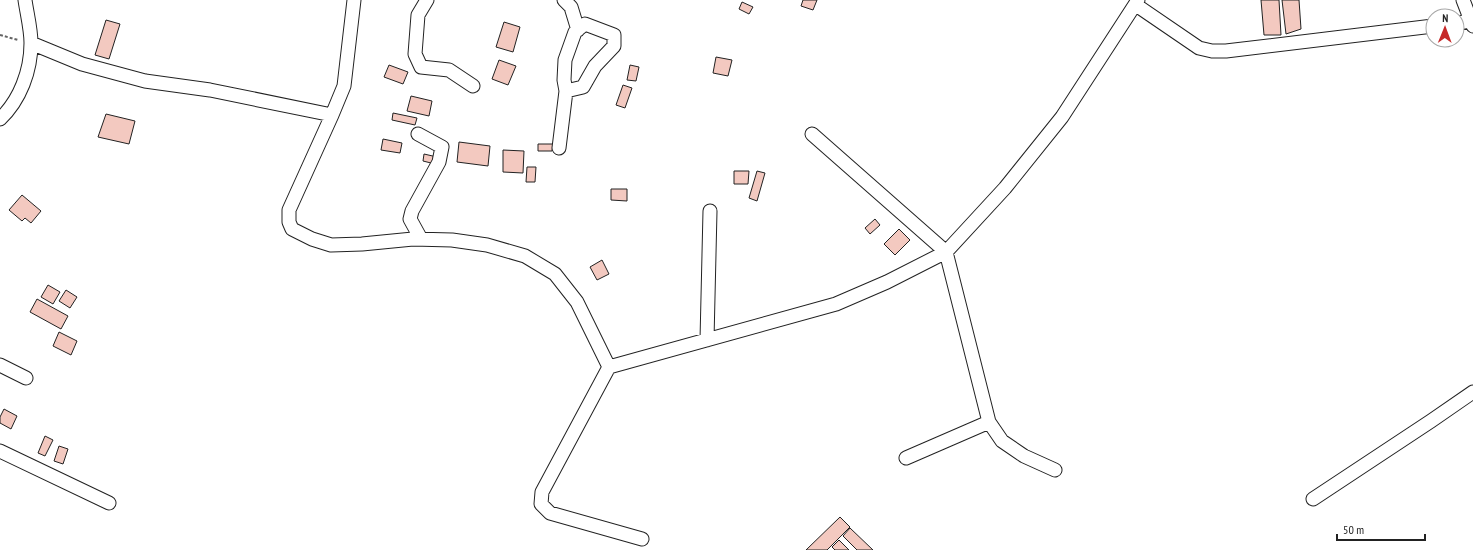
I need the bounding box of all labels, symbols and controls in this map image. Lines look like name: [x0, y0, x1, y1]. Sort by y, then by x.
north arrow: [1425, 8, 1465, 48]
text: N: [1442, 11, 1448, 25]
scale bar: [1337, 516, 1425, 542]
text: 50 m: [1343, 522, 1364, 537]

